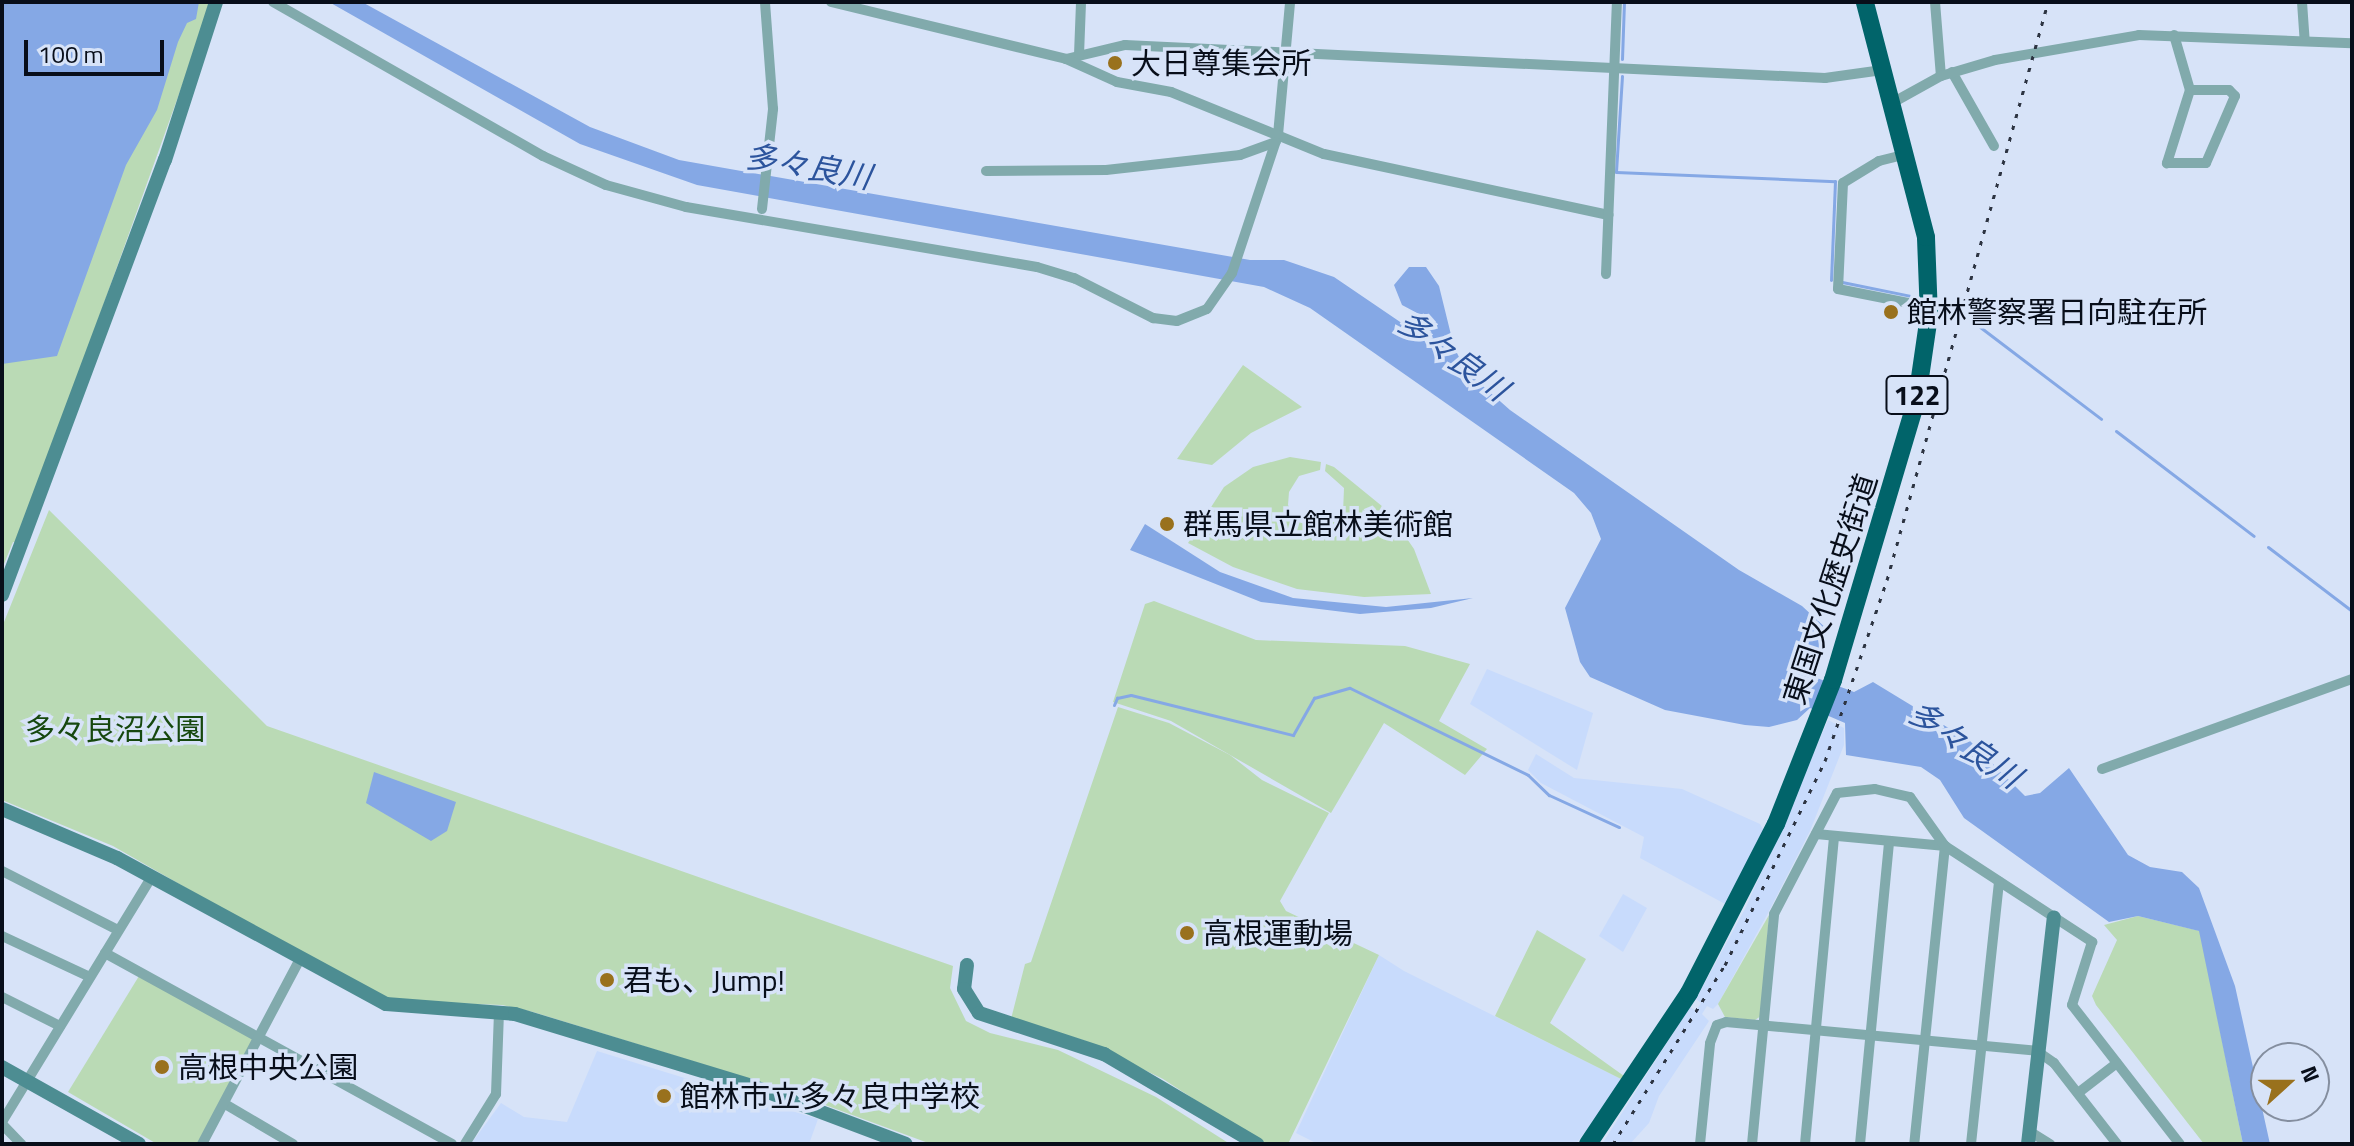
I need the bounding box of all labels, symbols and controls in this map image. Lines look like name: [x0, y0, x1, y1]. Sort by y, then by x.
scale bar: [28, 24, 168, 74]
text: 100 m: [38, 36, 104, 72]
place label: 大日尊集会所: [1131, 45, 1311, 81]
marker: 大日尊集会所: [1106, 54, 1124, 72]
water label: 多々良川: [742, 136, 874, 196]
place label: 館林警察署日向駐在所: [1907, 294, 2207, 330]
water label: 多々良川: [1390, 302, 1516, 408]
marker: 館林警察署日向駐在所: [1882, 303, 1900, 321]
road number: 122: [1885, 371, 1949, 419]
street label: 東国文化歴史街道: [1776, 469, 1884, 709]
place label: 群馬県立館林美術館: [1183, 506, 1453, 542]
marker: 群馬県立館林美術館: [1158, 515, 1176, 533]
water label: 多々良川: [1901, 692, 2029, 796]
park label: 多々良沼公園: [25, 711, 205, 747]
place label: 高根運動場: [1203, 915, 1353, 951]
marker: 高根運動場: [1178, 924, 1196, 942]
place label: 君も、Jump!: [623, 962, 785, 998]
marker: 君も、Jump!: [598, 971, 616, 989]
north arrow: [2250, 1042, 2330, 1122]
place label: 高根中央公園: [178, 1049, 358, 1085]
marker: 高根中央公園: [153, 1058, 171, 1076]
text: N: [2292, 1061, 2329, 1087]
place label: 館林市立多々良中学校: [680, 1078, 980, 1114]
marker: 館林市立多々良中学校: [655, 1087, 673, 1105]

